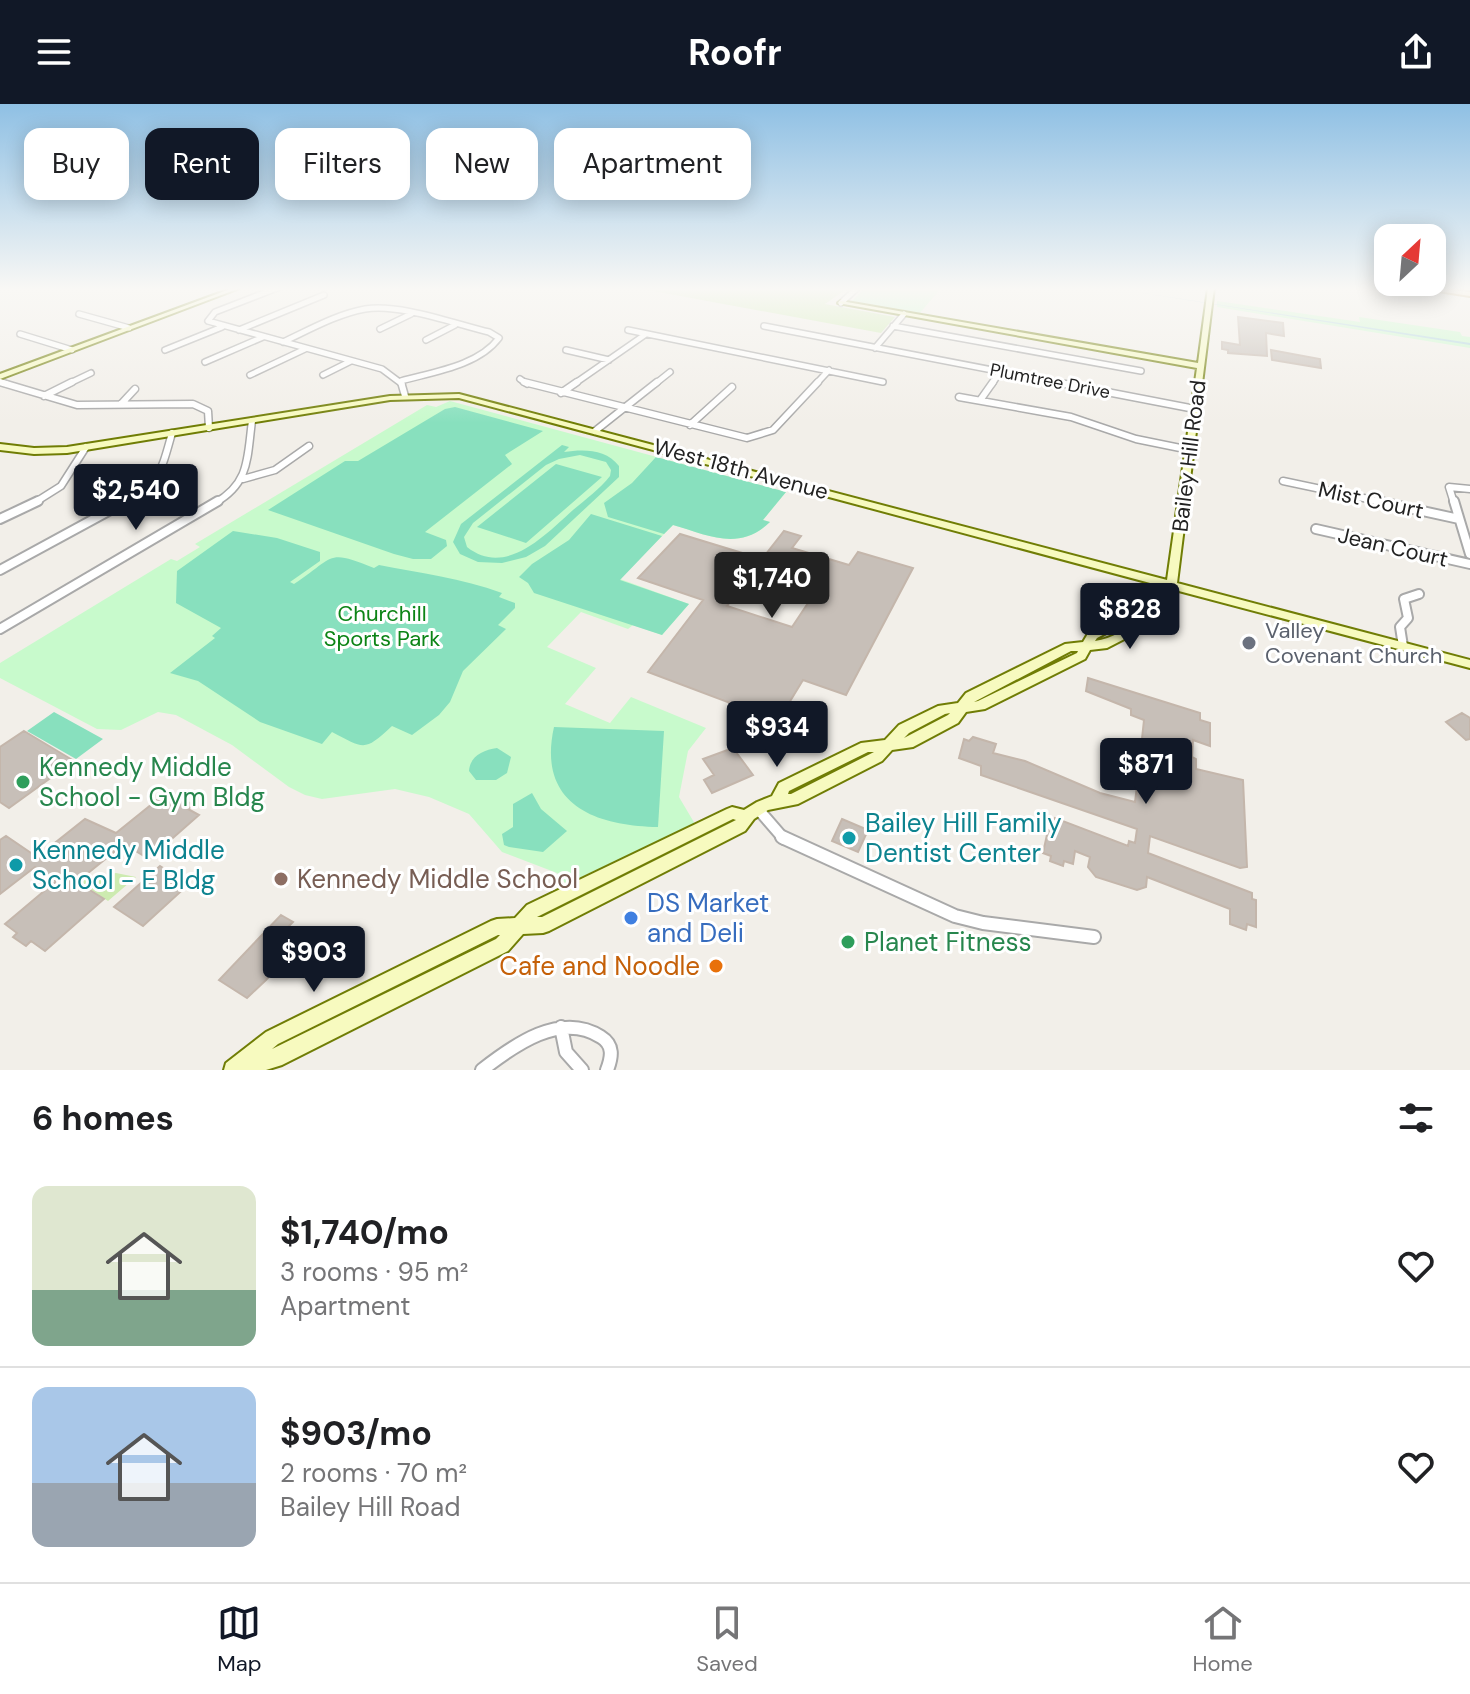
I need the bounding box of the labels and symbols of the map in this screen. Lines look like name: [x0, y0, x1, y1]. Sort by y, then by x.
north arrow: [1374, 224, 1446, 296]
street label: Plumtree Drive: [988, 358, 1112, 404]
street label: Bailey Hill Road: [1165, 378, 1213, 534]
street label: West 18th Avenue: [650, 432, 832, 506]
pin: $2,540: [71, 464, 201, 532]
street label: Mist Court: [1316, 475, 1426, 525]
street label: Jean Court: [1335, 520, 1451, 574]
pin: $1,740: [707, 552, 837, 620]
pin: $828: [1083, 583, 1177, 651]
park label: Churchill Sports Park: [324, 599, 440, 653]
place label: Valley Covenant Church: [1265, 616, 1443, 670]
marker: Valley Covenant Church: [1240, 634, 1258, 652]
pin: $934: [730, 701, 824, 769]
pin: $871: [1099, 738, 1193, 806]
place label: Kennedy Middle School - Gym Bldg: [39, 750, 265, 814]
marker: Kennedy Middle School - Gym Bldg: [14, 773, 32, 791]
place label: Bailey Hill Family Dentist Center: [865, 806, 1062, 870]
marker: Bailey Hill Family Dentist Center: [840, 829, 858, 847]
place label: Kennedy Middle School - E Bldg: [32, 833, 225, 897]
marker: Kennedy Middle School - E Bldg: [7, 856, 25, 874]
place label: Kennedy Middle School: [297, 862, 578, 896]
marker: Kennedy Middle School: [272, 870, 290, 888]
place label: DS Market and Deli: [647, 886, 769, 950]
marker: DS Market and Deli: [622, 909, 640, 927]
place label: Planet Fitness: [864, 925, 1032, 959]
pin: $903: [267, 926, 361, 994]
marker: Planet Fitness: [839, 933, 857, 951]
place label: Cafe and Noodle: [499, 949, 700, 983]
marker: Cafe and Noodle: [707, 957, 725, 975]

